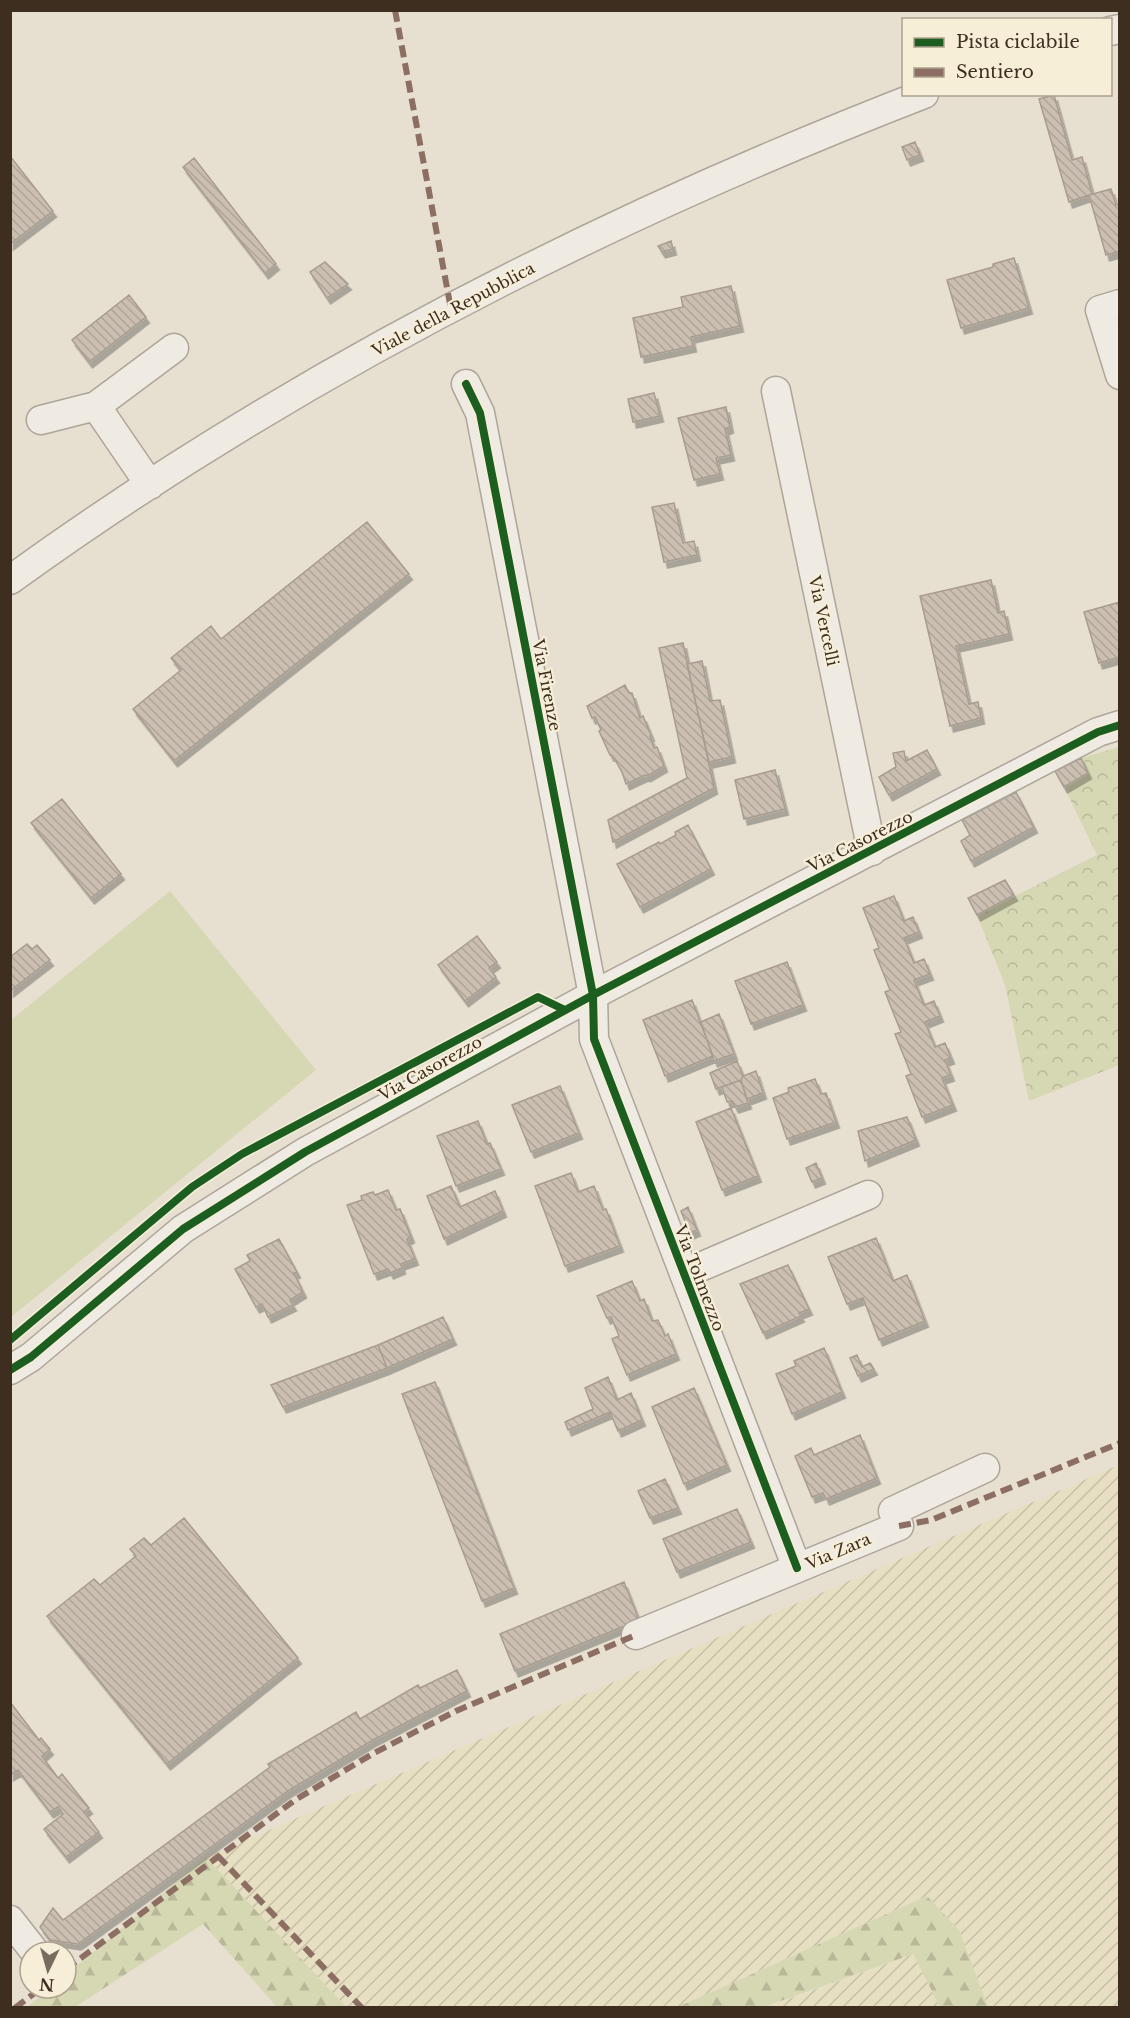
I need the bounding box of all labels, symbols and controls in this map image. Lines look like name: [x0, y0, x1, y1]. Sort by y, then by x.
legend: [902, 18, 1112, 96]
text: Pista ciclabile: [956, 31, 1080, 53]
text: Sentiero: [956, 61, 1034, 83]
street label: Viale della Repubblica: [367, 257, 538, 361]
street label: Via Vercelli: [804, 573, 843, 669]
street label: Via Firenze: [528, 636, 566, 733]
street label: Via Casorezzo: [803, 806, 916, 877]
street label: Via Casorezzo: [374, 1031, 485, 1105]
street label: Via Tolmezzo: [670, 1221, 729, 1334]
street label: Via Zara: [801, 1528, 874, 1574]
north arrow: [18, 1940, 78, 2000]
text: N: [38, 1974, 55, 1996]

